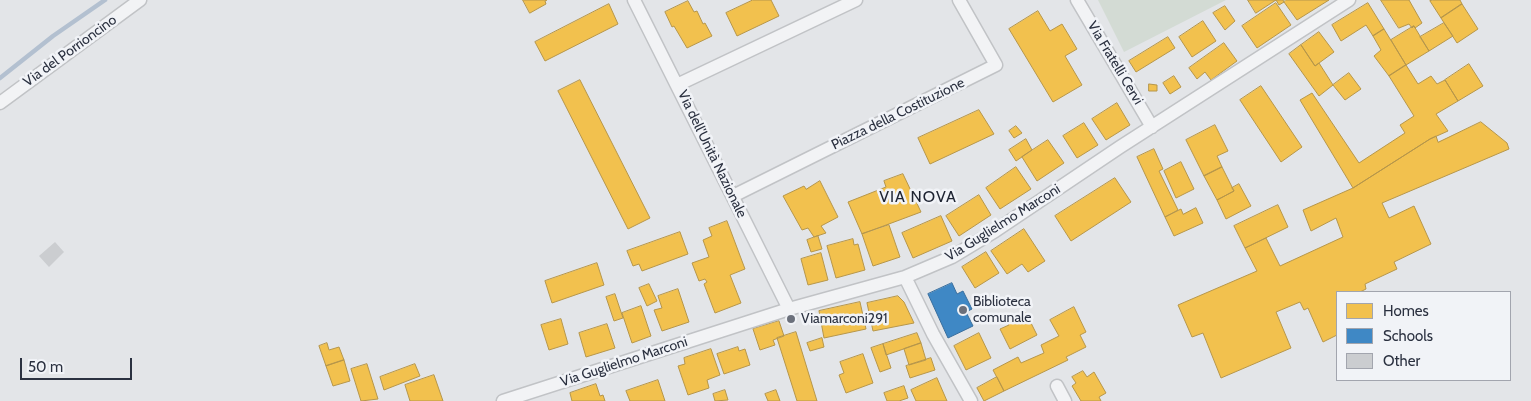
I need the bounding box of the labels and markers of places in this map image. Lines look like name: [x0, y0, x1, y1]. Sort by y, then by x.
place label: Biblioteca comunale: [973, 294, 1032, 326]
marker: Biblioteca comunale: [957, 304, 969, 316]
place label: Viamarconi291: [801, 311, 888, 327]
marker: Viamarconi291: [785, 313, 797, 325]

